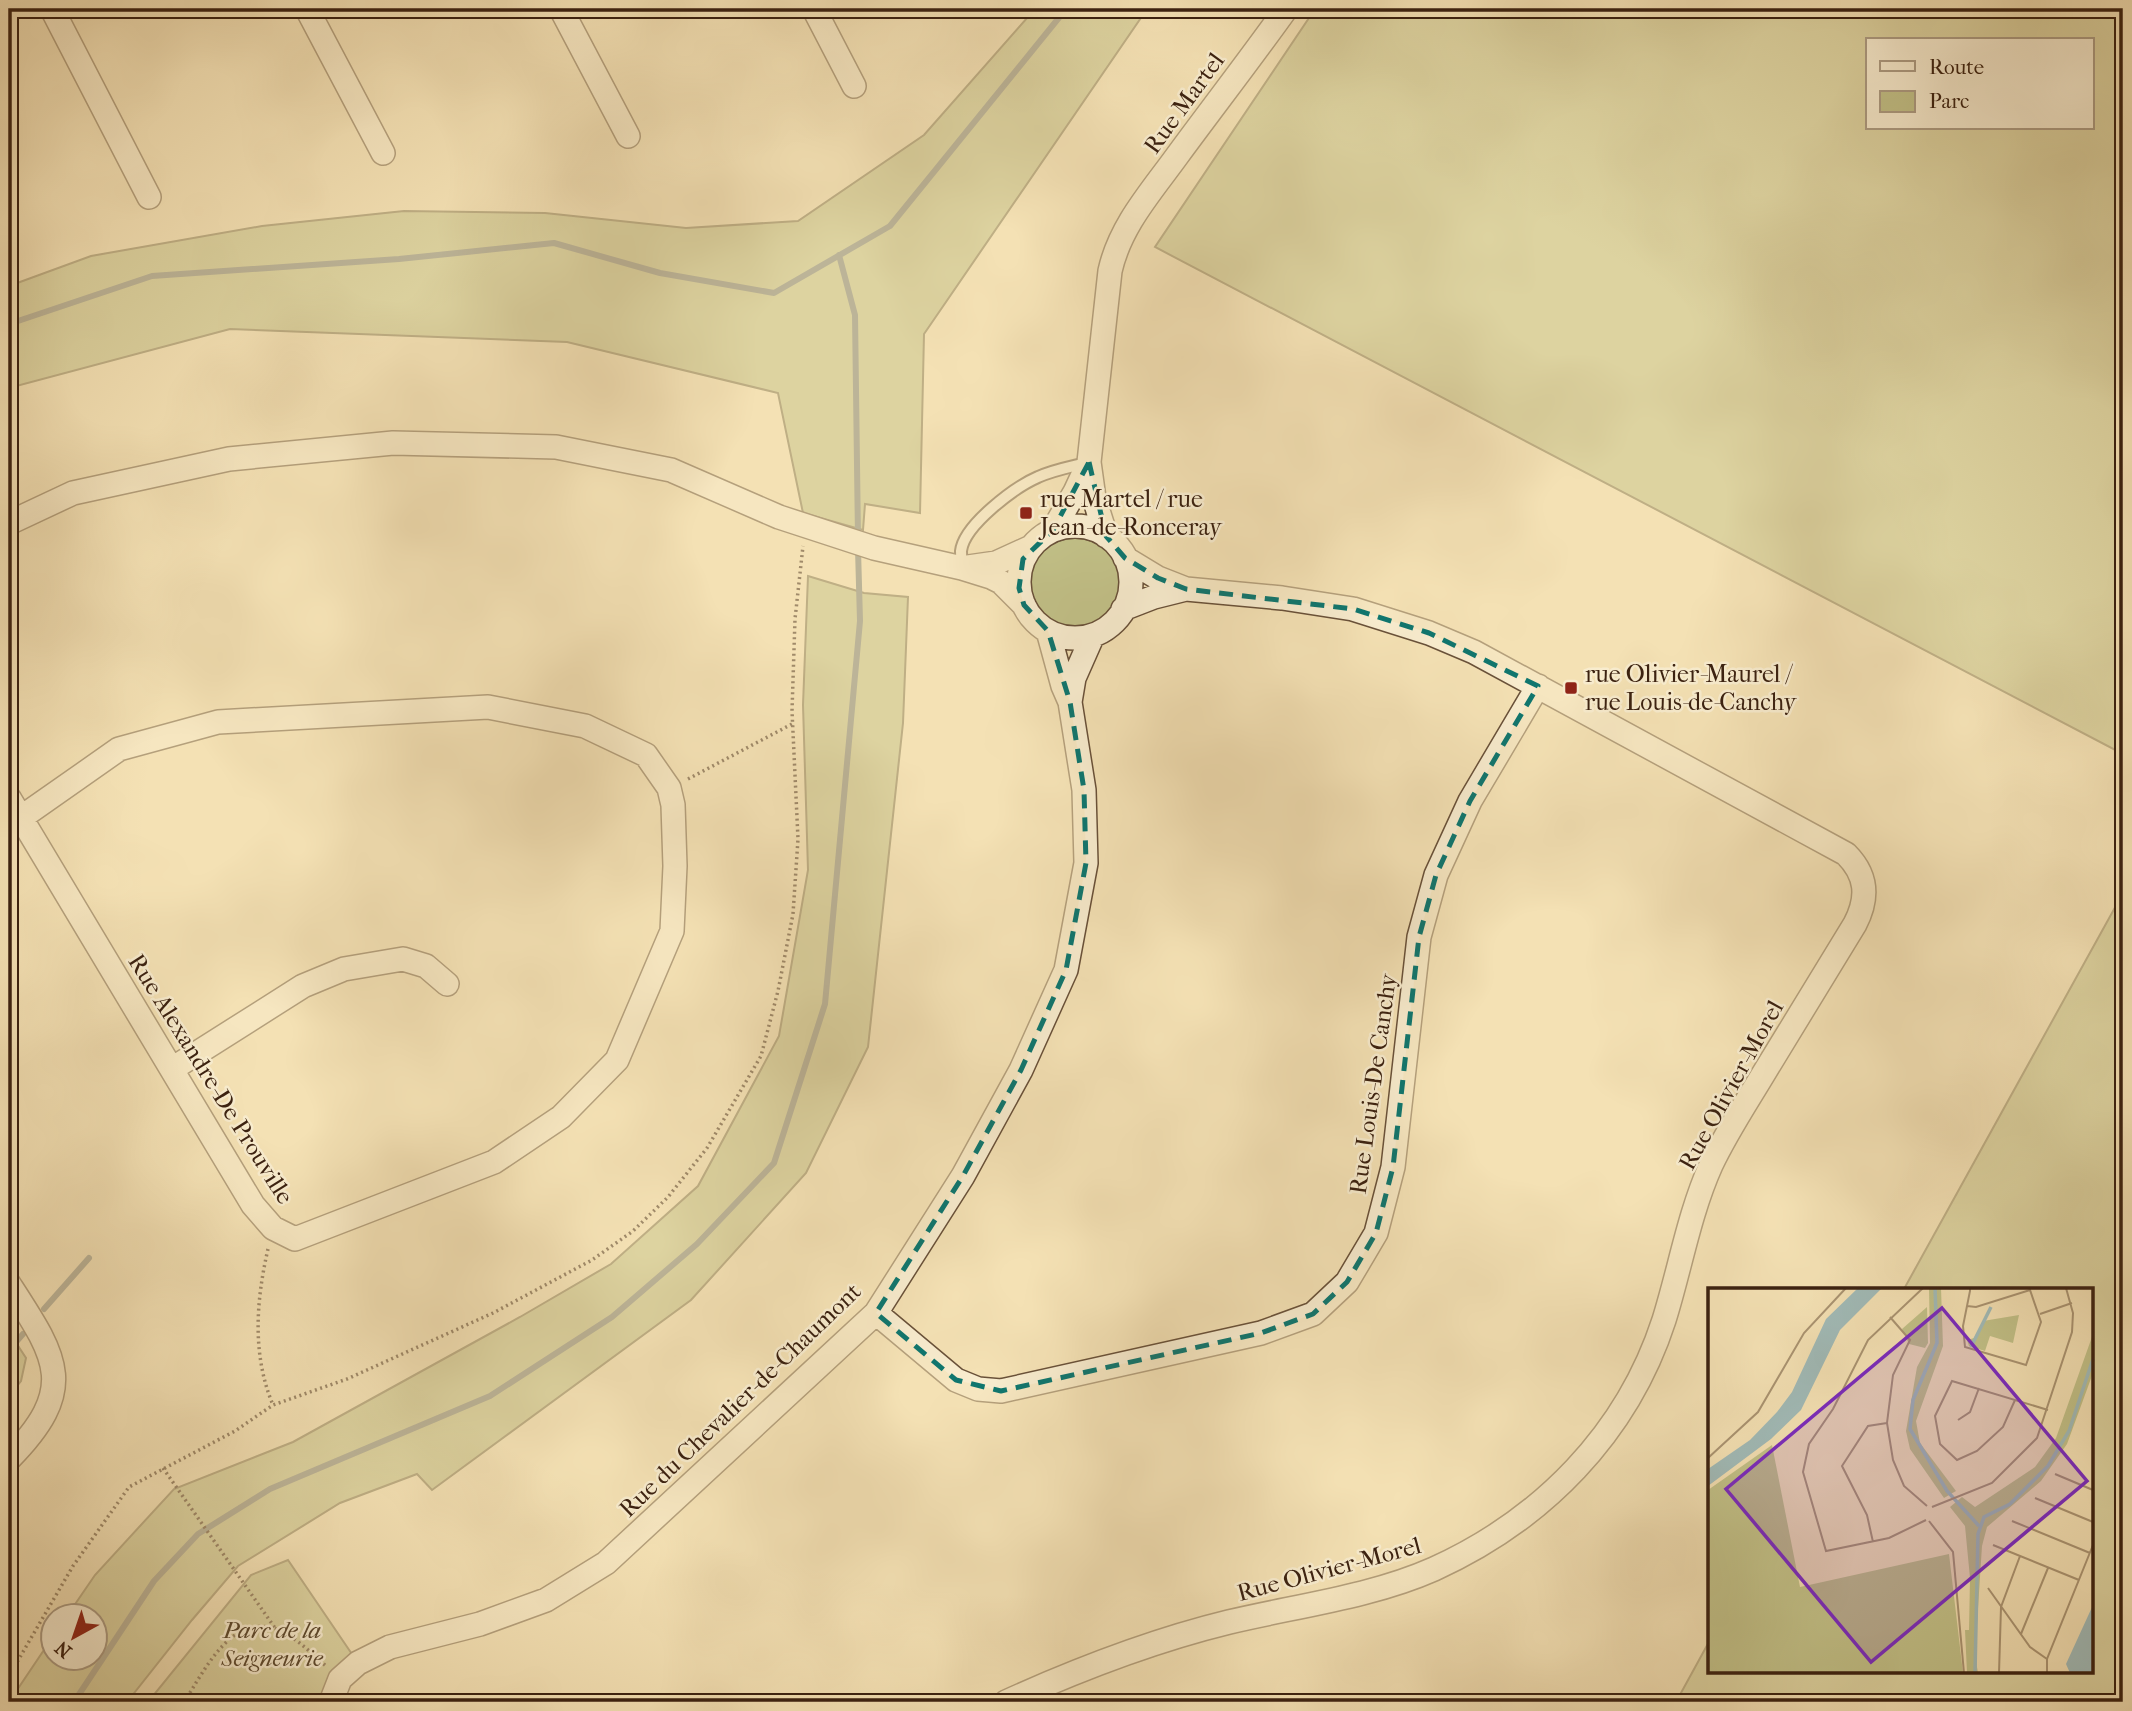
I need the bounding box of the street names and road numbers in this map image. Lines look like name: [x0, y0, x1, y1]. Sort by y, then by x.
street label: Rue Martel: [1138, 47, 1230, 159]
street label: Rue Alexandre-De Prouville: [122, 949, 300, 1209]
street label: Rue Louis-De Canchy: [1344, 971, 1402, 1196]
street label: Rue Olivier-Morel: [1673, 995, 1789, 1175]
street label: Rue du Chevalier-de-Chaumont: [613, 1277, 867, 1523]
street label: Rue Olivier-Morel: [1234, 1531, 1424, 1607]

